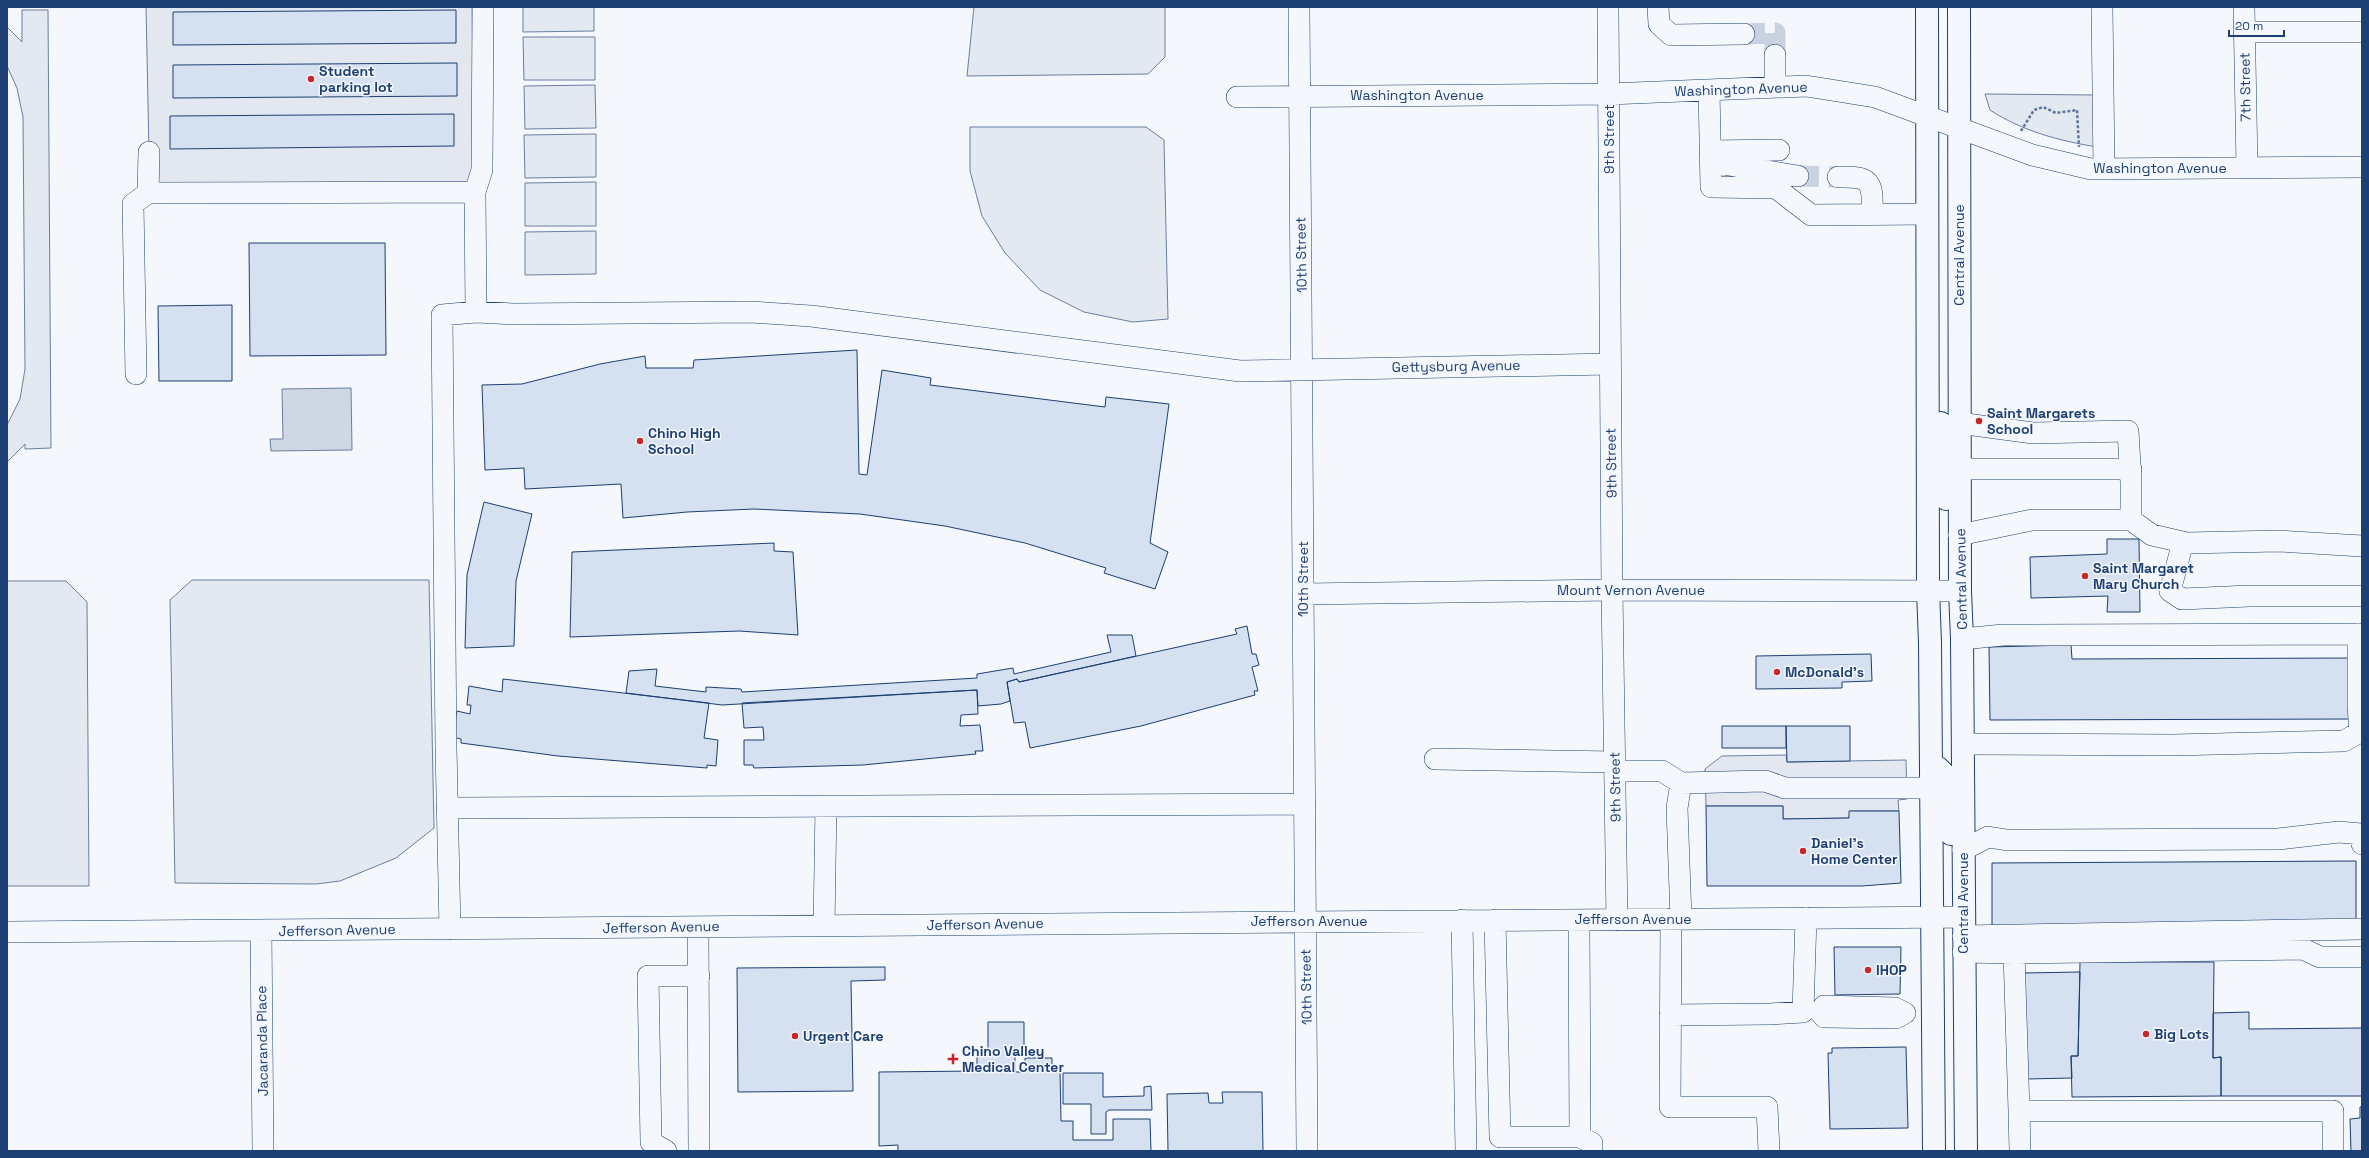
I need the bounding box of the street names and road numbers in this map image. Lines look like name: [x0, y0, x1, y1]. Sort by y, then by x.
street label: 7th Street: [2235, 52, 2255, 122]
street label: Washington Avenue: [1674, 78, 1808, 100]
street label: Washington Avenue: [1350, 86, 1484, 104]
street label: 9th Street: [1600, 104, 1618, 174]
street label: Washington Avenue: [2093, 159, 2227, 177]
street label: Central Avenue: [1950, 204, 1968, 306]
street label: 10th Street: [1291, 217, 1311, 293]
street label: Gettysburg Avenue: [1391, 356, 1521, 376]
street label: 9th Street: [1601, 428, 1621, 498]
street label: Central Avenue: [1951, 528, 1971, 630]
street label: 10th Street: [1294, 541, 1312, 617]
street label: Mount Vernon Avenue: [1557, 581, 1705, 599]
street label: 9th Street: [1605, 752, 1625, 822]
street label: Central Avenue: [1954, 852, 1972, 954]
street label: Jefferson Avenue: [1574, 910, 1692, 928]
street label: Jefferson Avenue: [1250, 912, 1368, 930]
street label: Jefferson Avenue: [926, 914, 1044, 934]
street label: Jefferson Avenue: [602, 917, 720, 937]
street label: Jefferson Avenue: [278, 920, 396, 940]
street label: 10th Street: [1296, 949, 1316, 1025]
street label: Jacaranda Place: [252, 985, 272, 1097]

